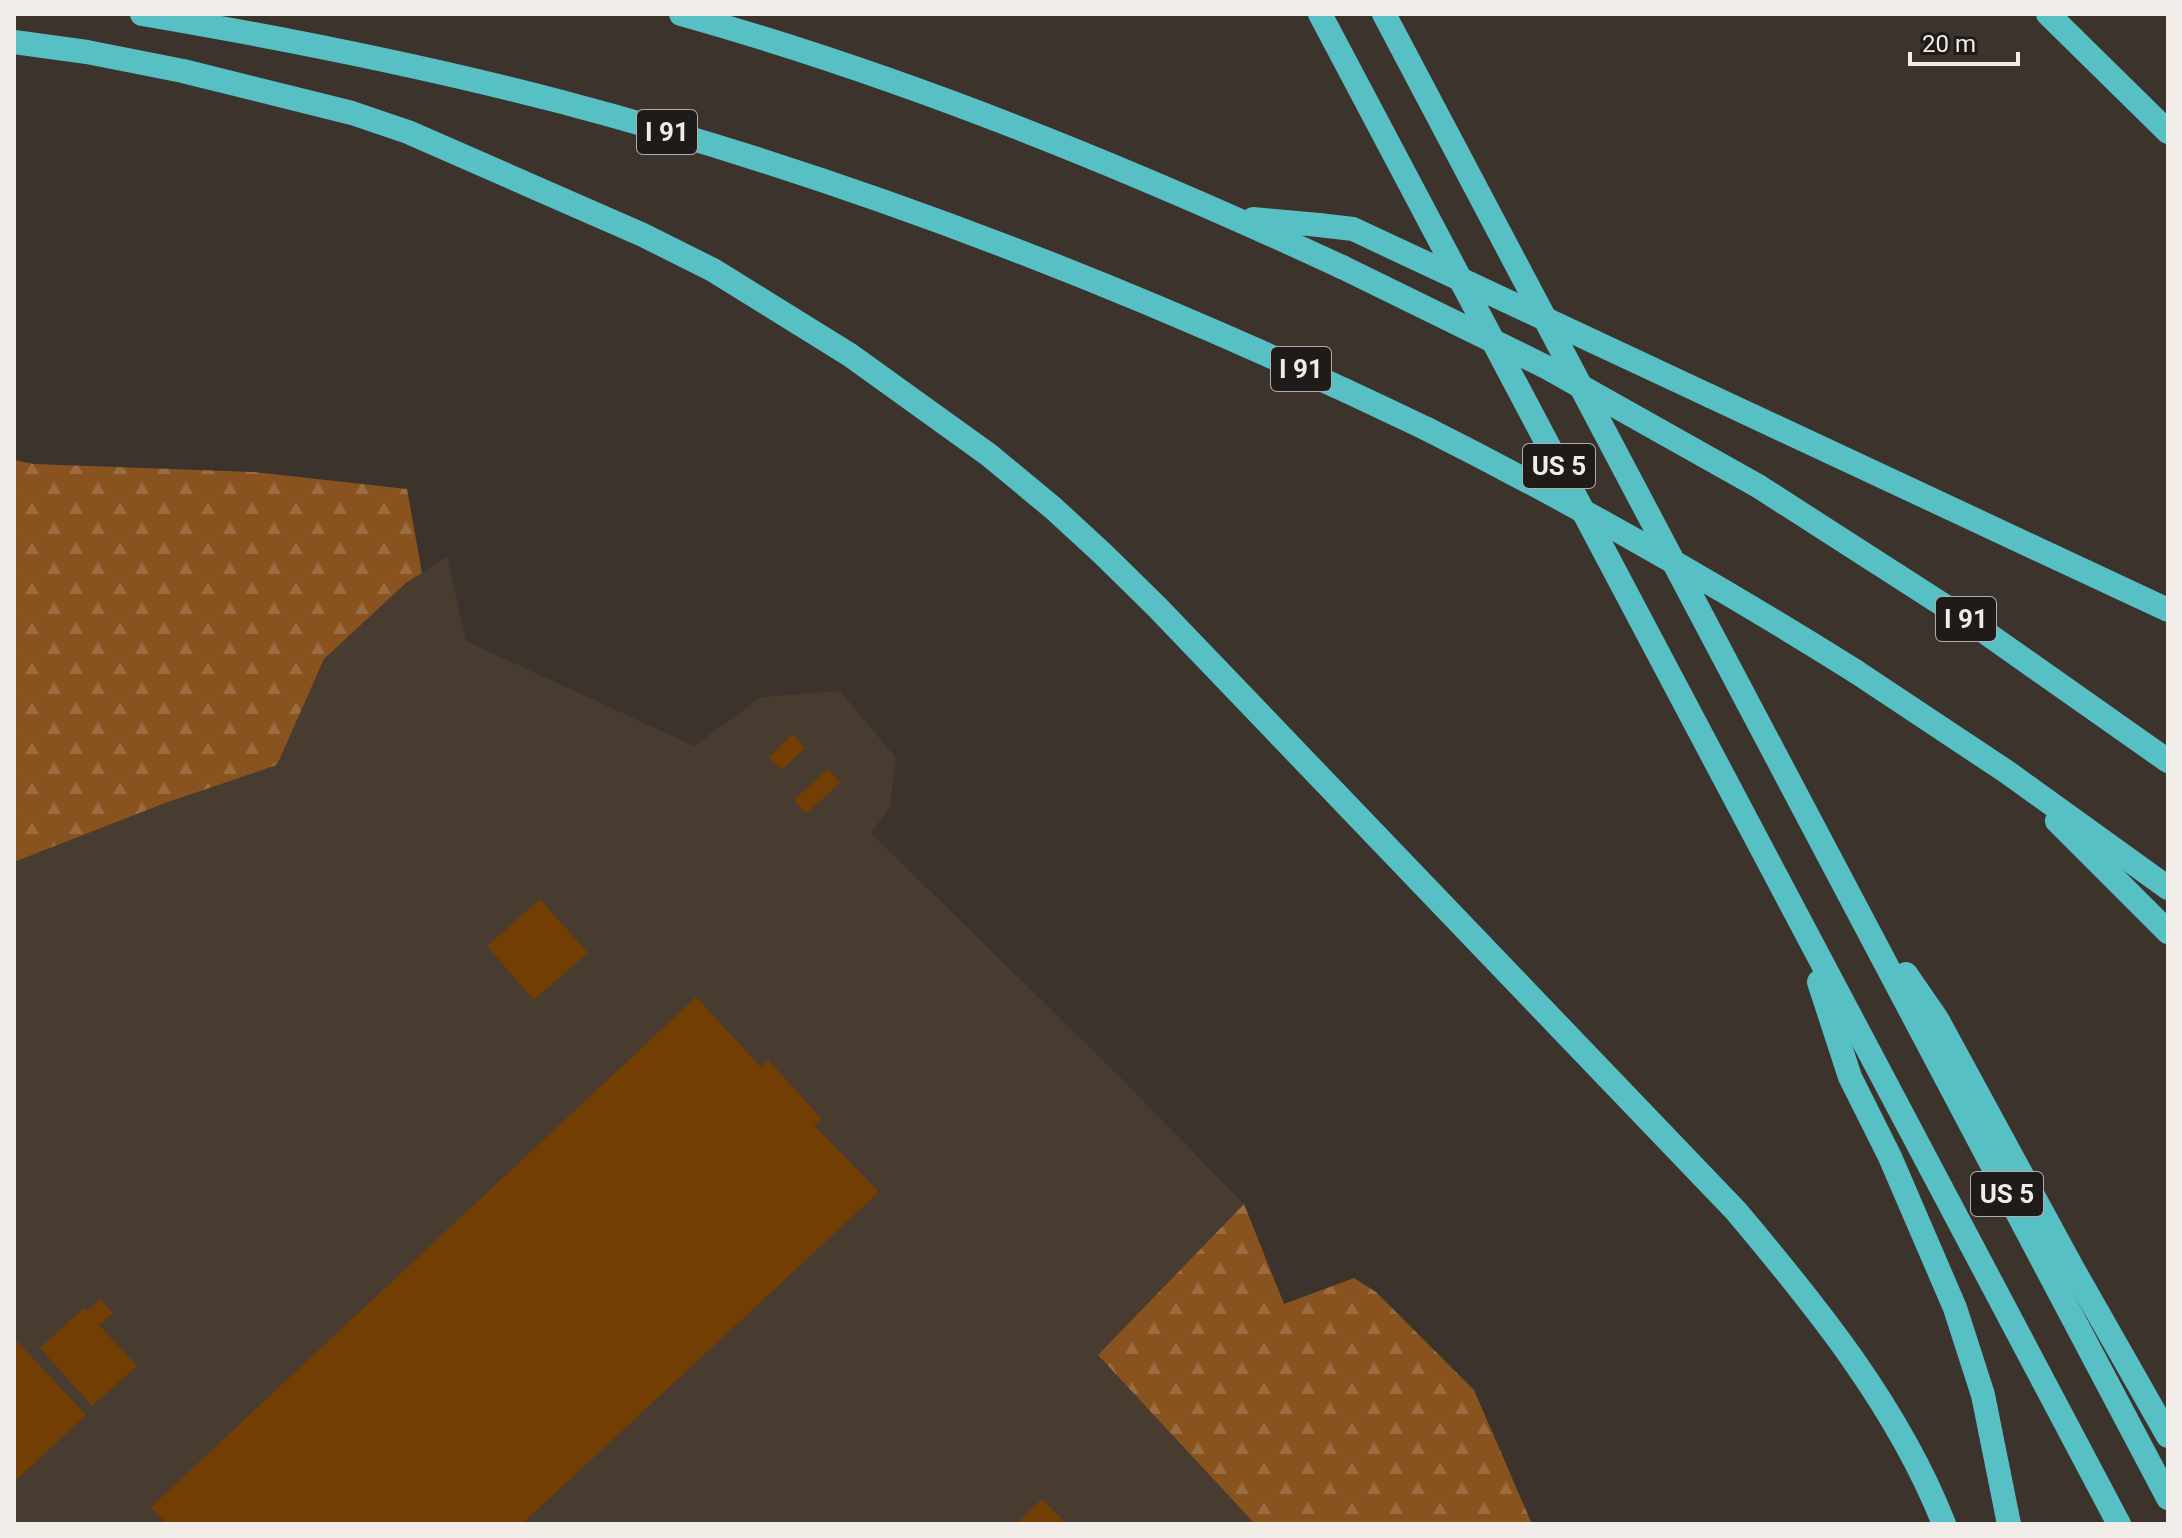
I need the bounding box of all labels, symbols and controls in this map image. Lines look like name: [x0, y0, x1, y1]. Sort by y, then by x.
scale bar: [1910, 16, 2018, 66]
text: 20 m: [1922, 30, 1976, 58]
road number: I 91: [637, 110, 697, 154]
road number: I 91: [1271, 347, 1331, 391]
road number: US 5: [1523, 444, 1595, 488]
road number: I 91: [1936, 597, 1996, 641]
road number: US 5: [1971, 1172, 2043, 1216]

